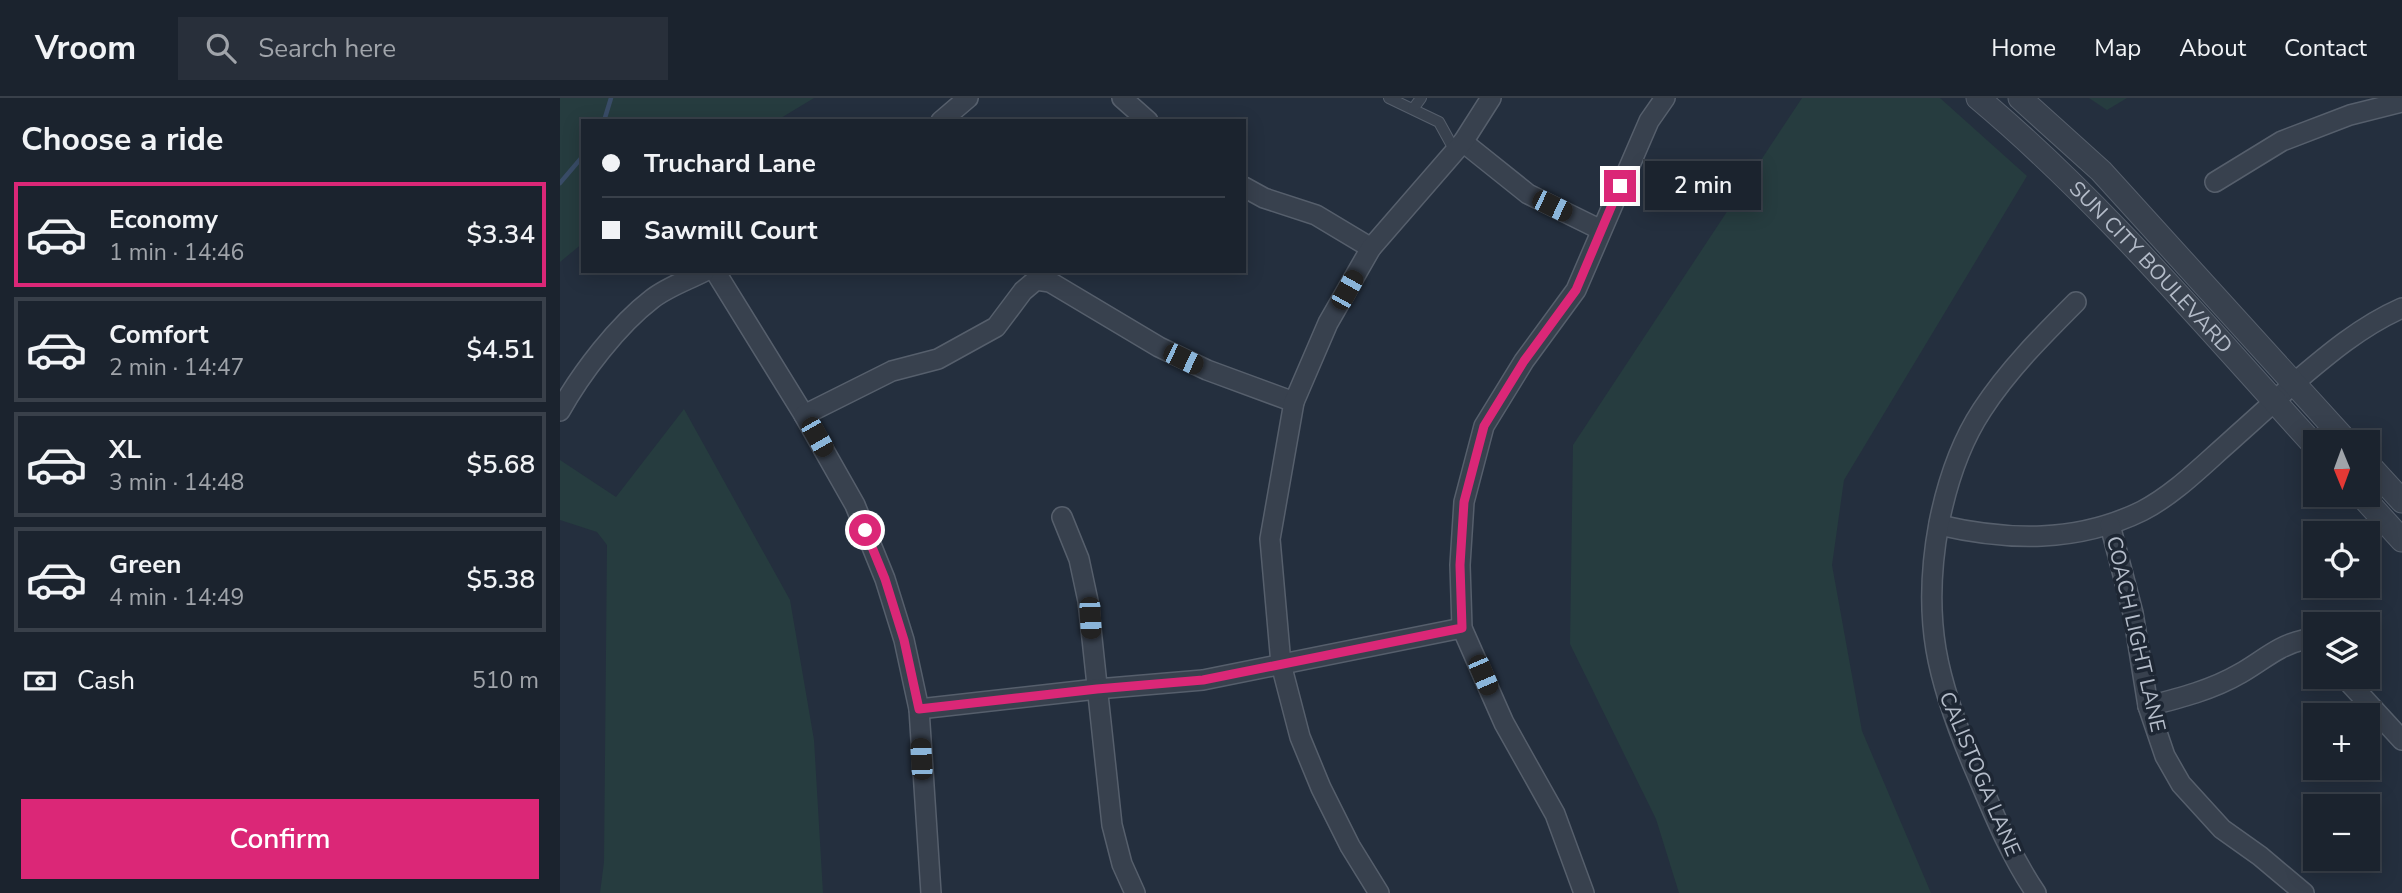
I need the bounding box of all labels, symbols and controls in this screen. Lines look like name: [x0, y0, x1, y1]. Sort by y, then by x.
search box: [178, 17, 668, 80]
text: Vroom: [35, 26, 136, 71]
icon: search: [202, 29, 240, 67]
text: Search here: [258, 31, 396, 66]
text: Home: [1991, 32, 2056, 64]
text: Map: [2094, 32, 2141, 64]
text: About: [2179, 32, 2246, 64]
text: Contact: [2284, 32, 2367, 64]
text: Choose a ride: [21, 118, 223, 161]
text: Truchard Lane: [644, 146, 816, 181]
callout: 2 min: [1644, 162, 1760, 210]
route end: [1604, 170, 1636, 202]
text: 2 min: [1674, 170, 1732, 201]
street label: SUN CITY BOULEVARD: [2063, 175, 2239, 359]
car: [1529, 187, 1576, 225]
text: Economy: [109, 202, 218, 237]
icon: car: [25, 203, 88, 266]
text: Sawmill Court: [644, 213, 817, 248]
text: $3.34: [466, 217, 535, 252]
text: 1 min · 14:46: [109, 237, 244, 268]
car: [1328, 267, 1367, 313]
text: Comfort: [109, 317, 209, 352]
icon: car: [25, 318, 88, 381]
text: $4.51: [466, 332, 535, 367]
car: [1160, 340, 1207, 378]
text: 2 min · 14:47: [109, 352, 244, 383]
car: [798, 414, 837, 460]
north arrow: [2303, 430, 2380, 508]
map controls: [2303, 430, 2380, 871]
text: XL: [109, 432, 141, 467]
icon: car: [25, 433, 88, 496]
text: $5.68: [466, 447, 535, 482]
text: 3 min · 14:48: [109, 467, 244, 498]
route start: [849, 514, 881, 546]
button: locate: [2303, 521, 2380, 598]
street label: COACH LIGHT LANE: [2100, 533, 2172, 735]
text: Green: [109, 547, 182, 582]
icon: car: [25, 548, 88, 611]
text: $5.38: [466, 562, 535, 597]
text: 4 min · 14:49: [109, 582, 244, 613]
car: [1079, 596, 1102, 640]
button: layers: [2303, 612, 2380, 689]
car: [1466, 652, 1501, 698]
icon: cash: [21, 662, 59, 700]
text: Cash: [77, 663, 135, 698]
text: 510 m: [472, 665, 539, 696]
street label: CALISTOGA LANE: [1933, 687, 2027, 861]
button: +: [2303, 703, 2380, 780]
car: [910, 737, 933, 781]
button: −: [2303, 794, 2380, 871]
button: Confirm: [21, 799, 539, 879]

